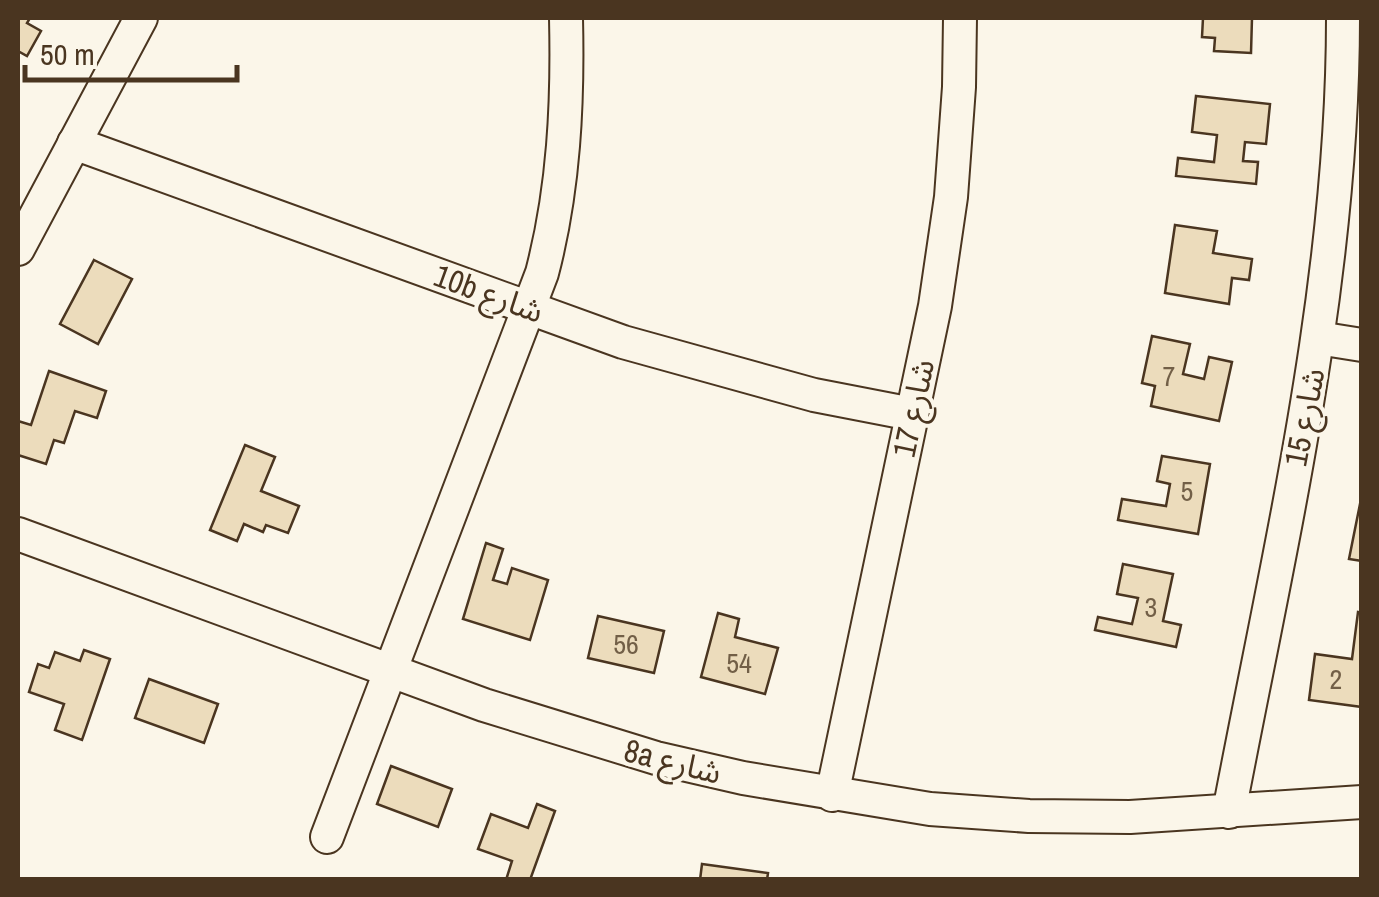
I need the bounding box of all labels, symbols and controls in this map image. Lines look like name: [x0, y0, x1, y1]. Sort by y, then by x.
scale bar: [25, 20, 238, 82]
text: 50 m: [40, 34, 95, 74]
street label: 10b شارع: [427, 253, 550, 335]
street label: شارع 17: [882, 355, 947, 461]
house number: 7: [1163, 357, 1175, 395]
street label: شارع 15: [1273, 364, 1337, 470]
house number: 5: [1181, 472, 1193, 510]
house number: 3: [1145, 588, 1157, 626]
house number: 56: [613, 625, 639, 663]
house number: 54: [726, 644, 752, 682]
house number: 2: [1330, 660, 1342, 698]
street label: 8a شارع: [619, 728, 726, 797]

